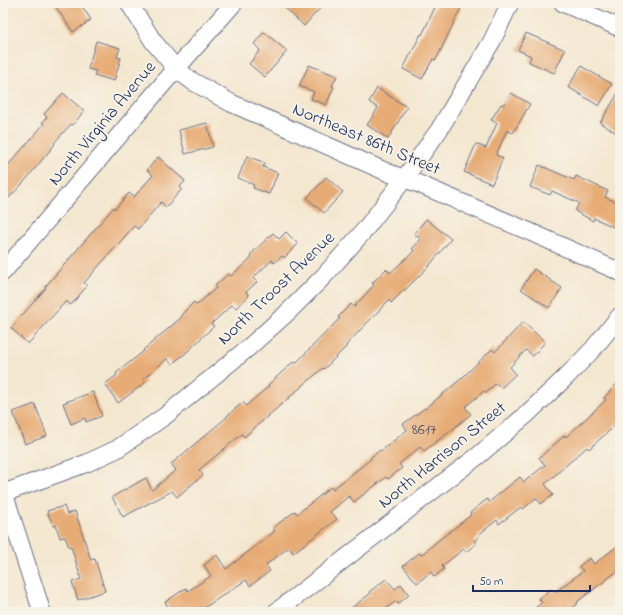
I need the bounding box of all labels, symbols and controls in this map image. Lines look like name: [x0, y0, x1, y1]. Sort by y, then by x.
street label: North Virginia Avenue: [43, 55, 164, 193]
street label: Northeast 86th Street: [288, 97, 444, 183]
street label: North Troost Avenue: [212, 225, 342, 352]
street label: North Harrison Street: [373, 396, 513, 516]
house number: 8617: [412, 418, 437, 442]
scale bar: [473, 567, 590, 593]
text: 50 m: [479, 573, 503, 591]

